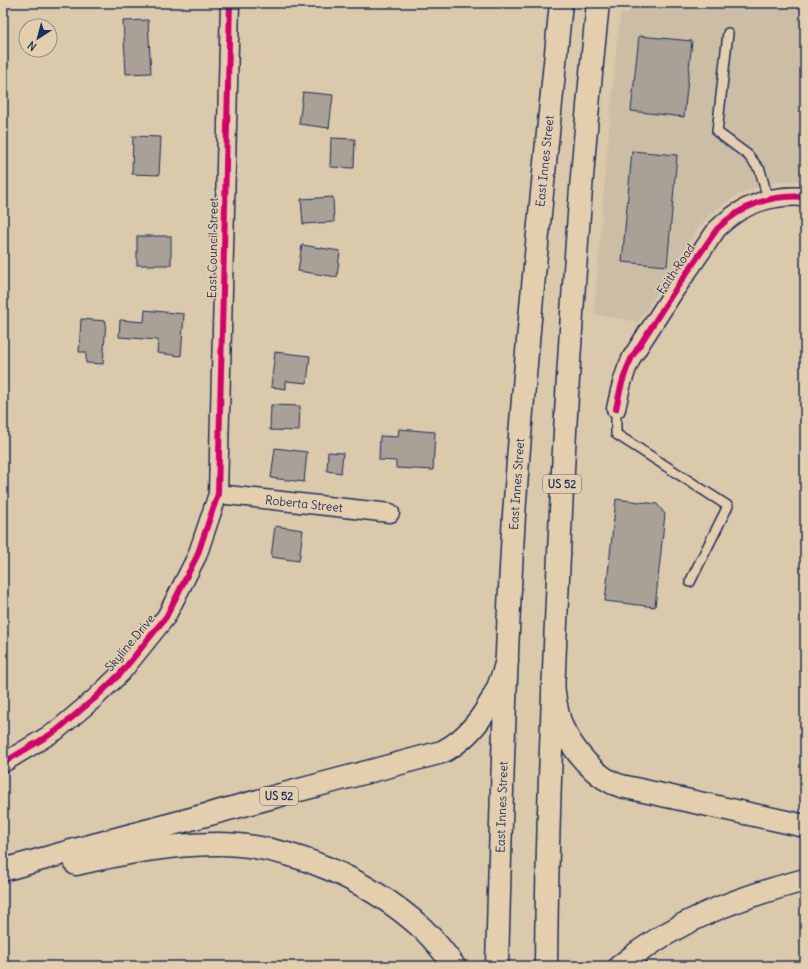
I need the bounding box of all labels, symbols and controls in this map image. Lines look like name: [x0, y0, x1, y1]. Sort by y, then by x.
north arrow: [18, 18, 58, 58]
text: N: [25, 38, 39, 54]
street label: East Innes Street: [532, 114, 557, 207]
street label: East Council Street: [204, 197, 221, 299]
street label: Faith Road: [653, 241, 698, 297]
street label: East Innes Street: [506, 438, 527, 530]
road number: US 52: [543, 475, 581, 493]
street label: Roberta Street: [264, 492, 344, 515]
street label: Skyline Drive: [101, 611, 158, 674]
street label: East Innes Street: [492, 761, 511, 853]
road number: US 52: [260, 787, 298, 805]

